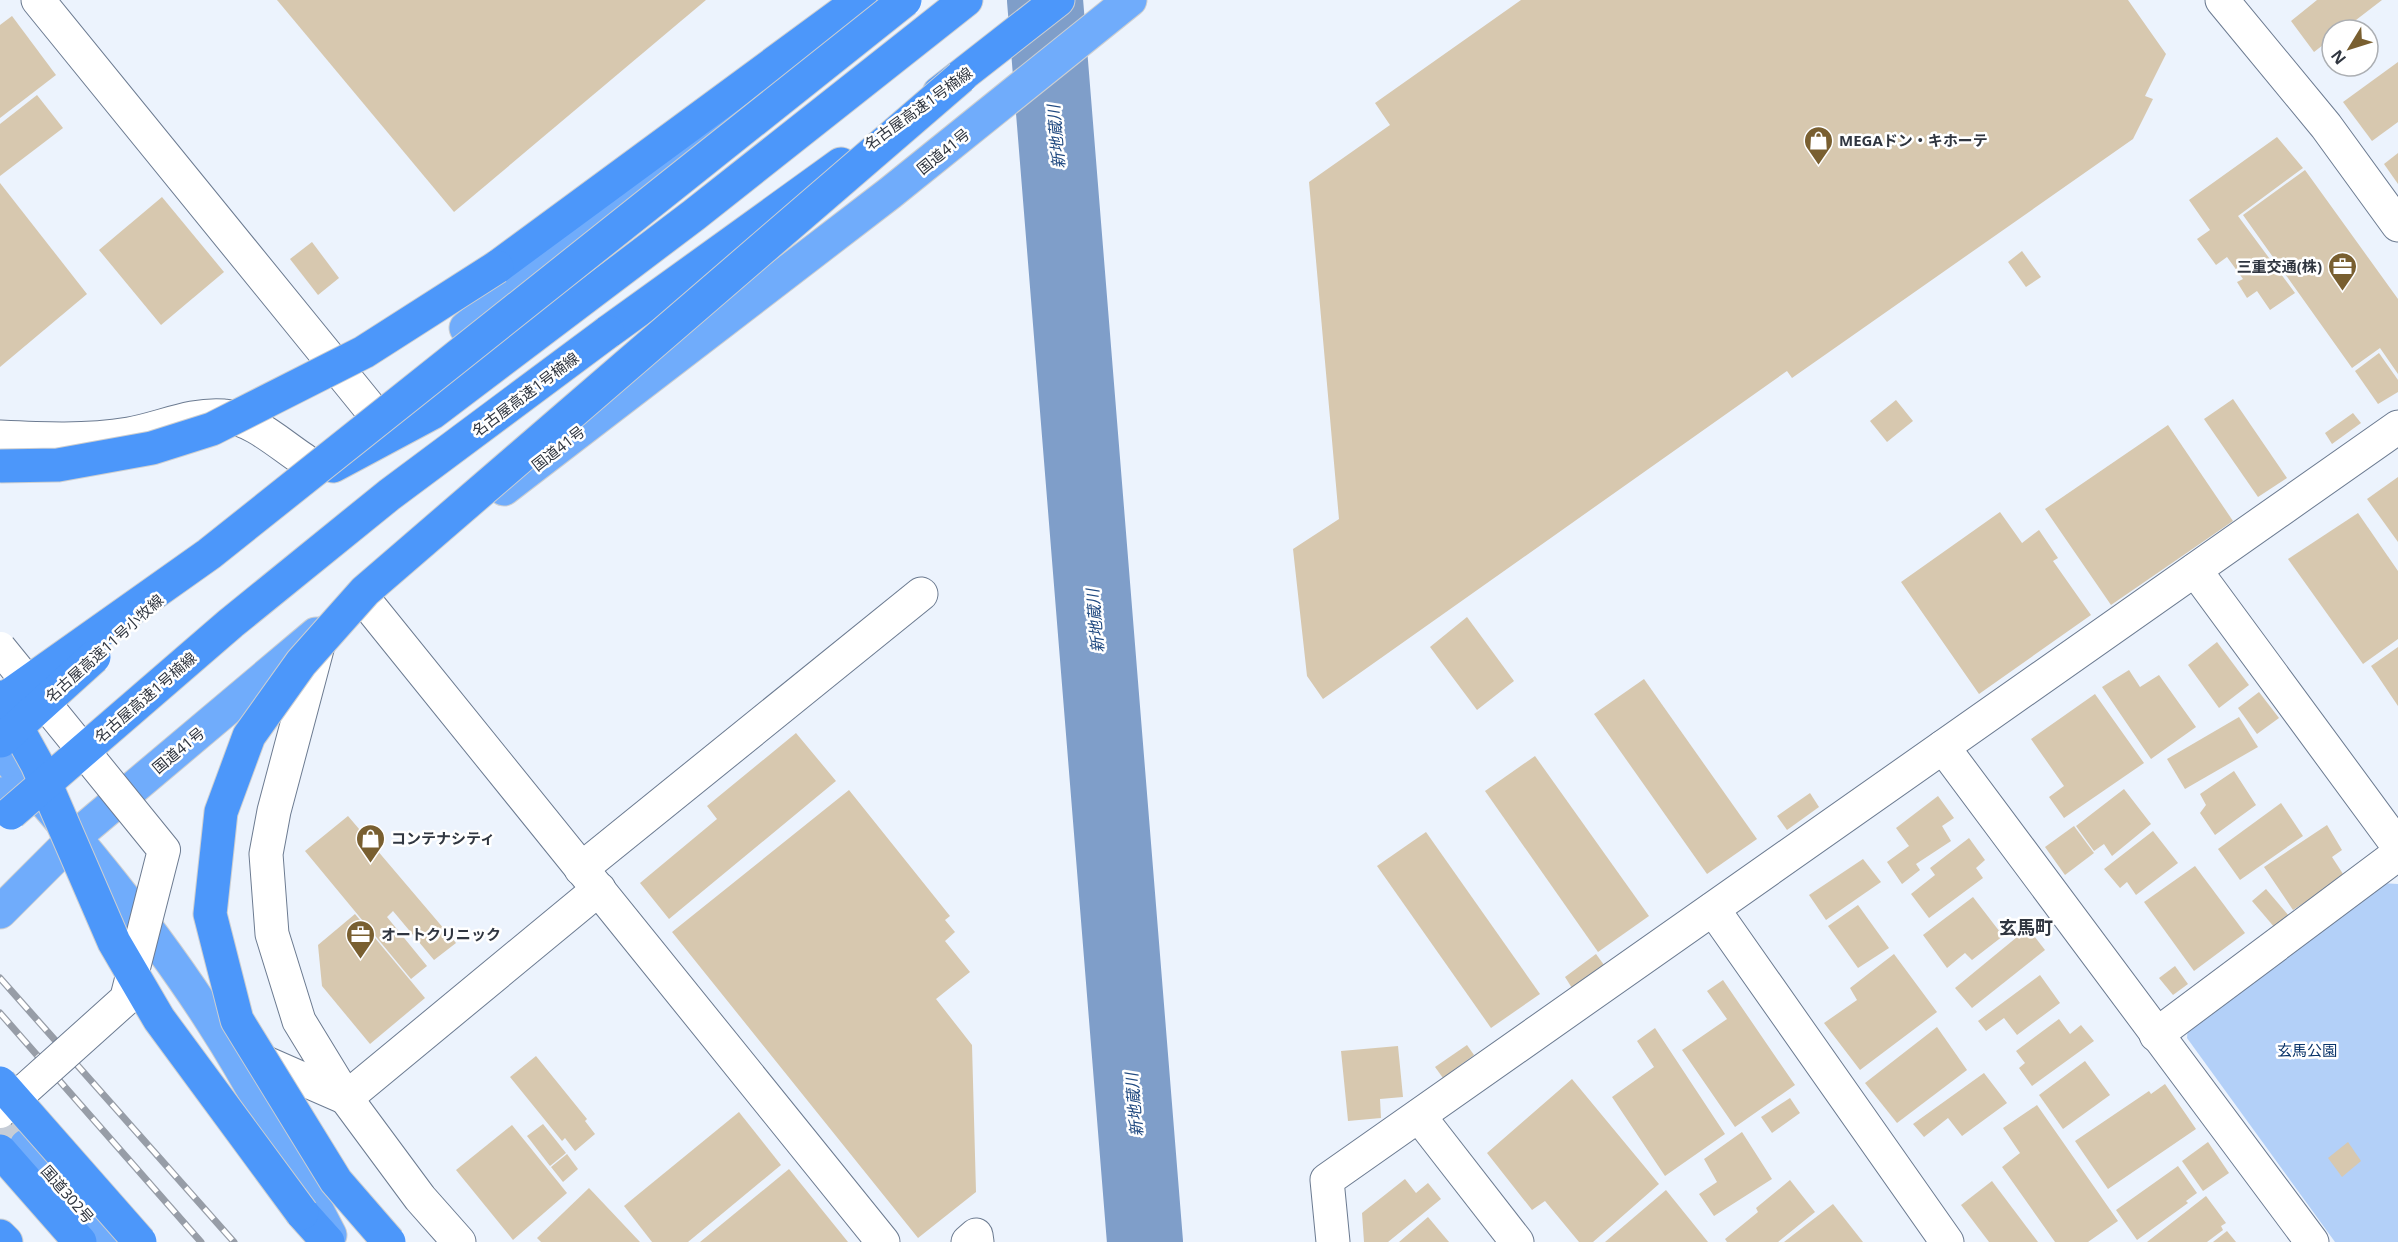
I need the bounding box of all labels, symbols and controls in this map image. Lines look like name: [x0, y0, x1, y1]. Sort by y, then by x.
north arrow: [2320, 18, 2380, 78]
text: N: [2326, 45, 2351, 69]
street label: 名古屋高速1号楠線: [860, 62, 976, 154]
water label: 新地蔵川: [1042, 102, 1070, 170]
street label: 国道41号: [913, 124, 973, 178]
shop icon: MEGAドン・キホーテ: [1802, 124, 1834, 166]
place label: MEGAドン・キホーテ: [1839, 130, 1988, 150]
office icon: 三重交通(株): [2327, 250, 2359, 292]
place label: 三重交通(株): [2237, 256, 2322, 276]
street label: 名古屋高速1号楠線: [468, 347, 582, 441]
street label: 国道41号: [527, 421, 589, 475]
water label: 新地蔵川: [1081, 586, 1109, 654]
street label: 名古屋高速11号小牧線: [41, 590, 167, 706]
street label: 名古屋高速1号楠線: [90, 647, 200, 747]
street label: 国道41号: [148, 722, 208, 778]
shop icon: コンテナシティ: [354, 822, 386, 864]
place label: コンテナシティ: [391, 828, 495, 848]
district label: 玄馬町: [1999, 915, 2053, 939]
office icon: オートクリニック: [344, 918, 376, 960]
place label: オートクリニック: [381, 924, 501, 944]
park label: 玄馬公園: [2277, 1040, 2337, 1060]
water label: 新地蔵川: [1120, 1070, 1148, 1138]
street label: 国道302号: [37, 1161, 99, 1227]

